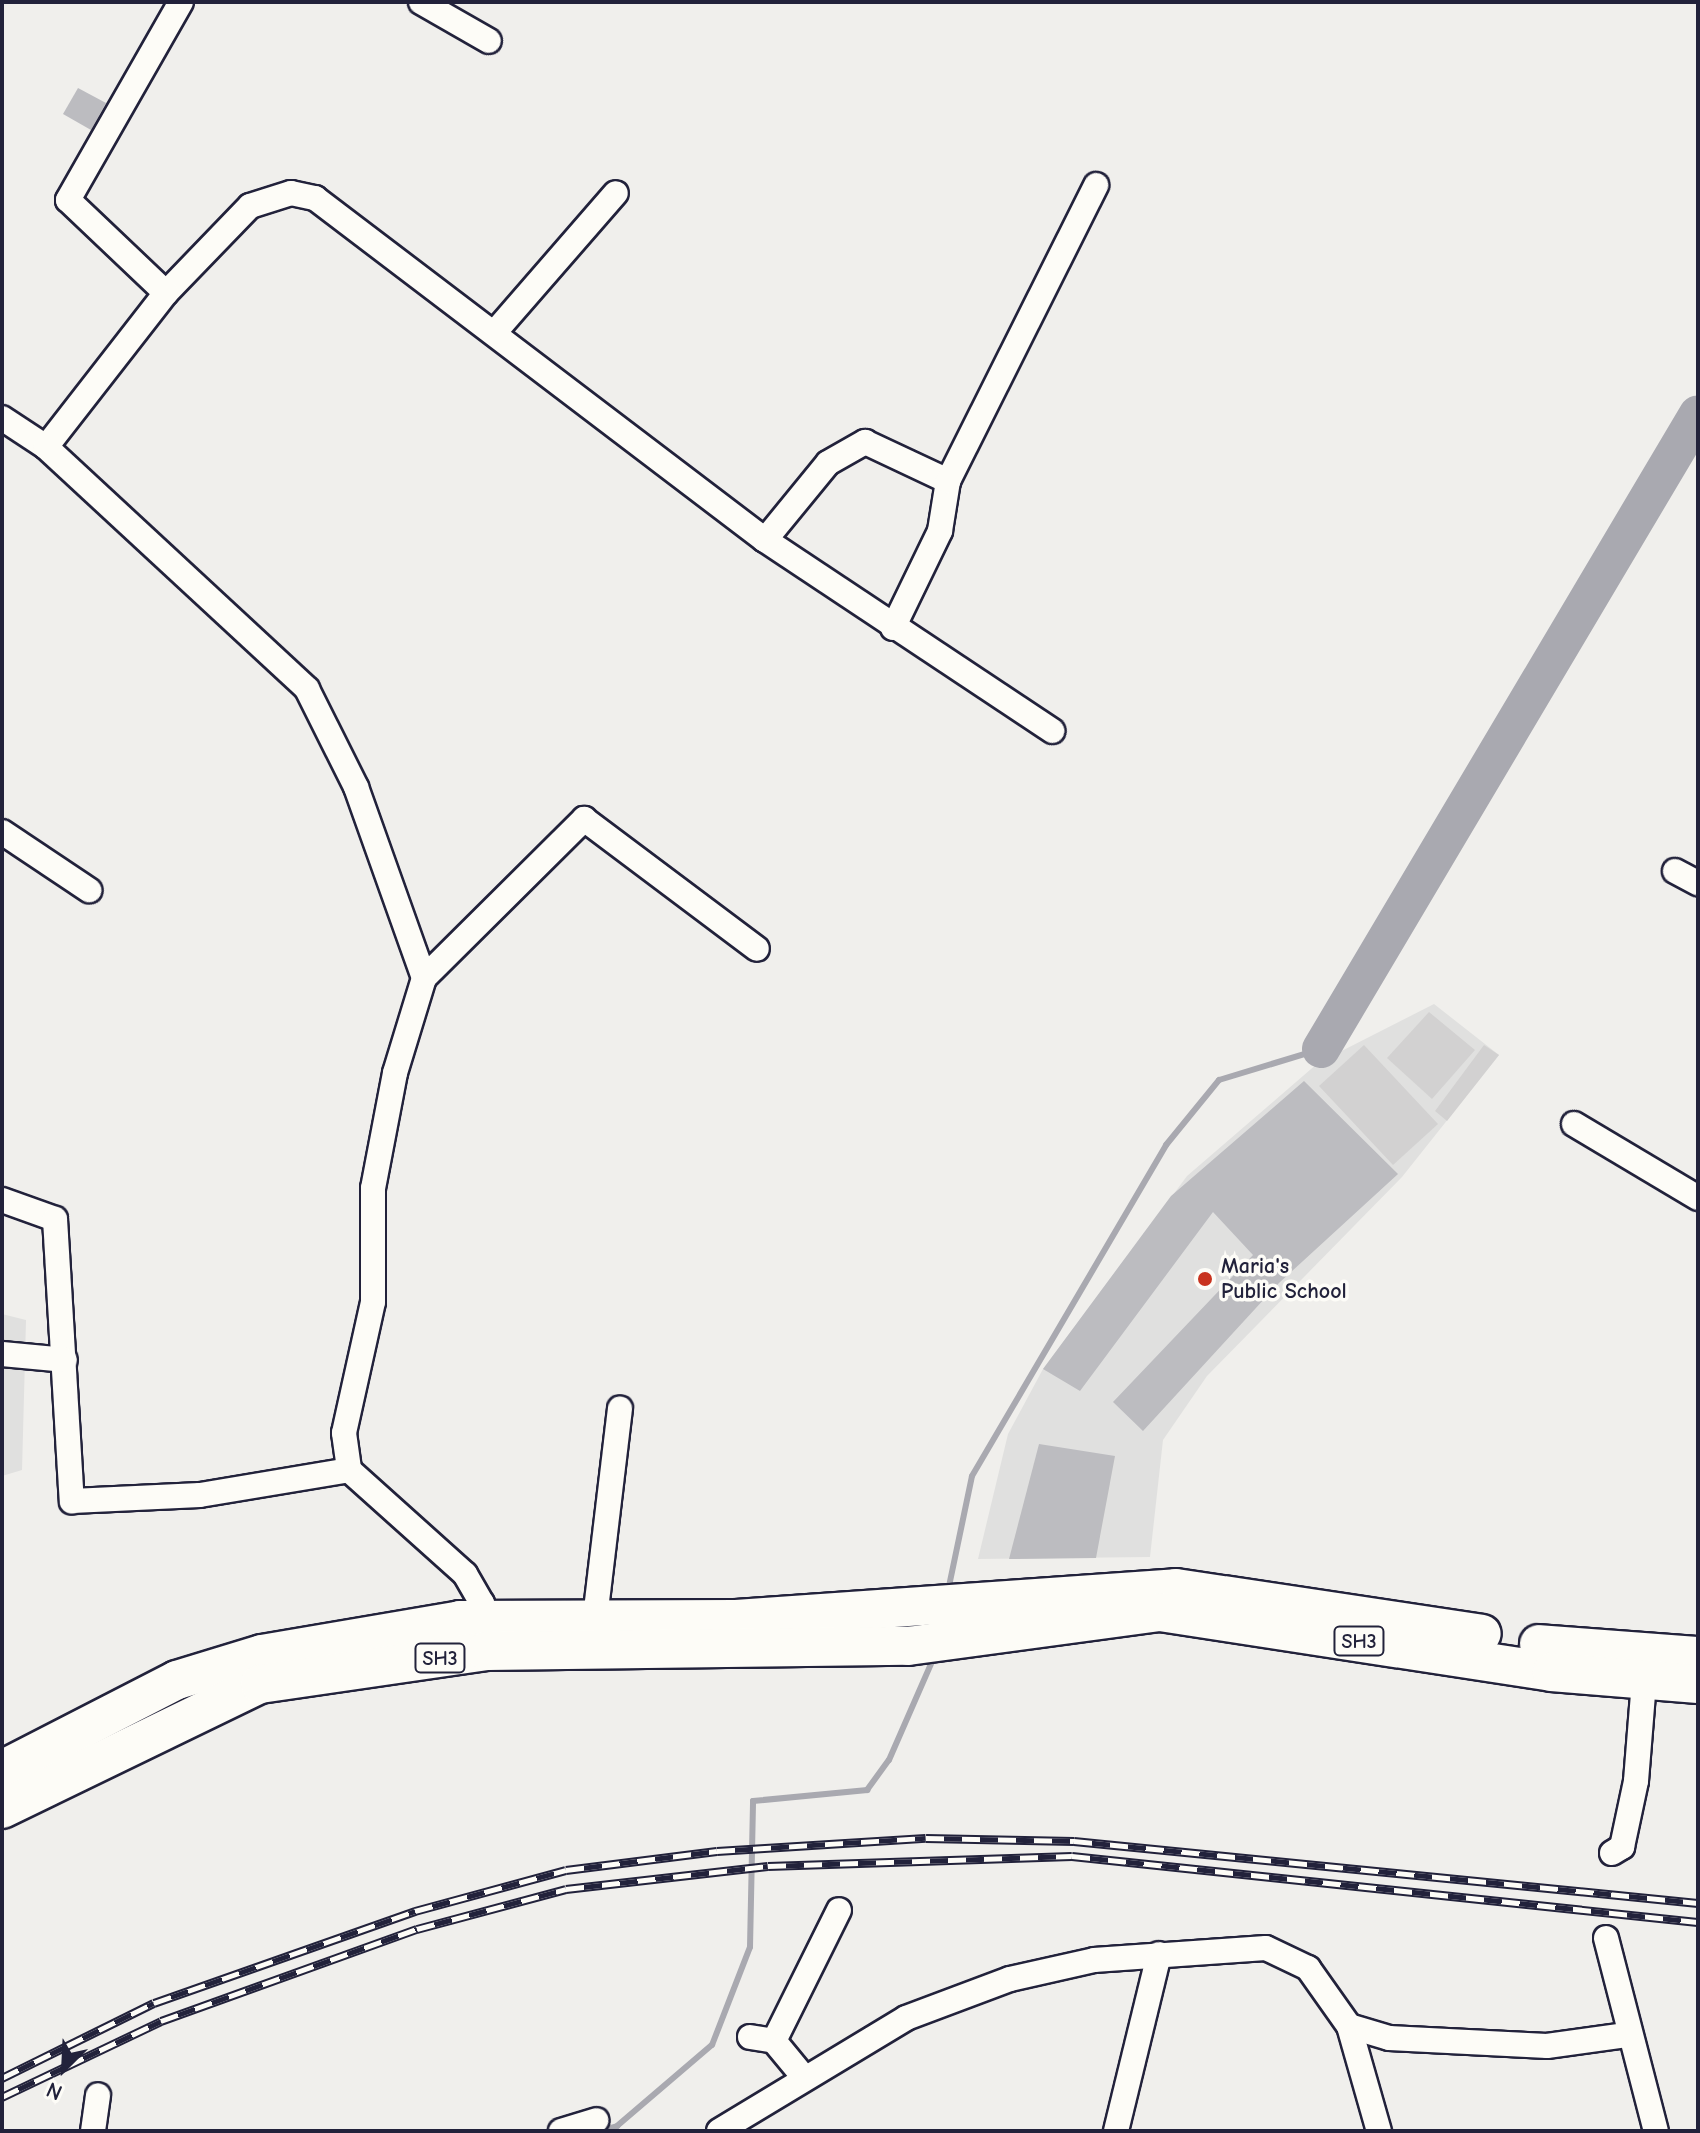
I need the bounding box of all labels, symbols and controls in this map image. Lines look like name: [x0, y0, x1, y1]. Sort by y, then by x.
place label: Maria's Public School: [1221, 1253, 1347, 1304]
marker: Maria's Public School: [1196, 1270, 1214, 1288]
road number: SH3: [1333, 1625, 1385, 1657]
road number: SH3: [414, 1642, 466, 1674]
north arrow: [24, 2029, 104, 2109]
text: N: [42, 2076, 66, 2106]

